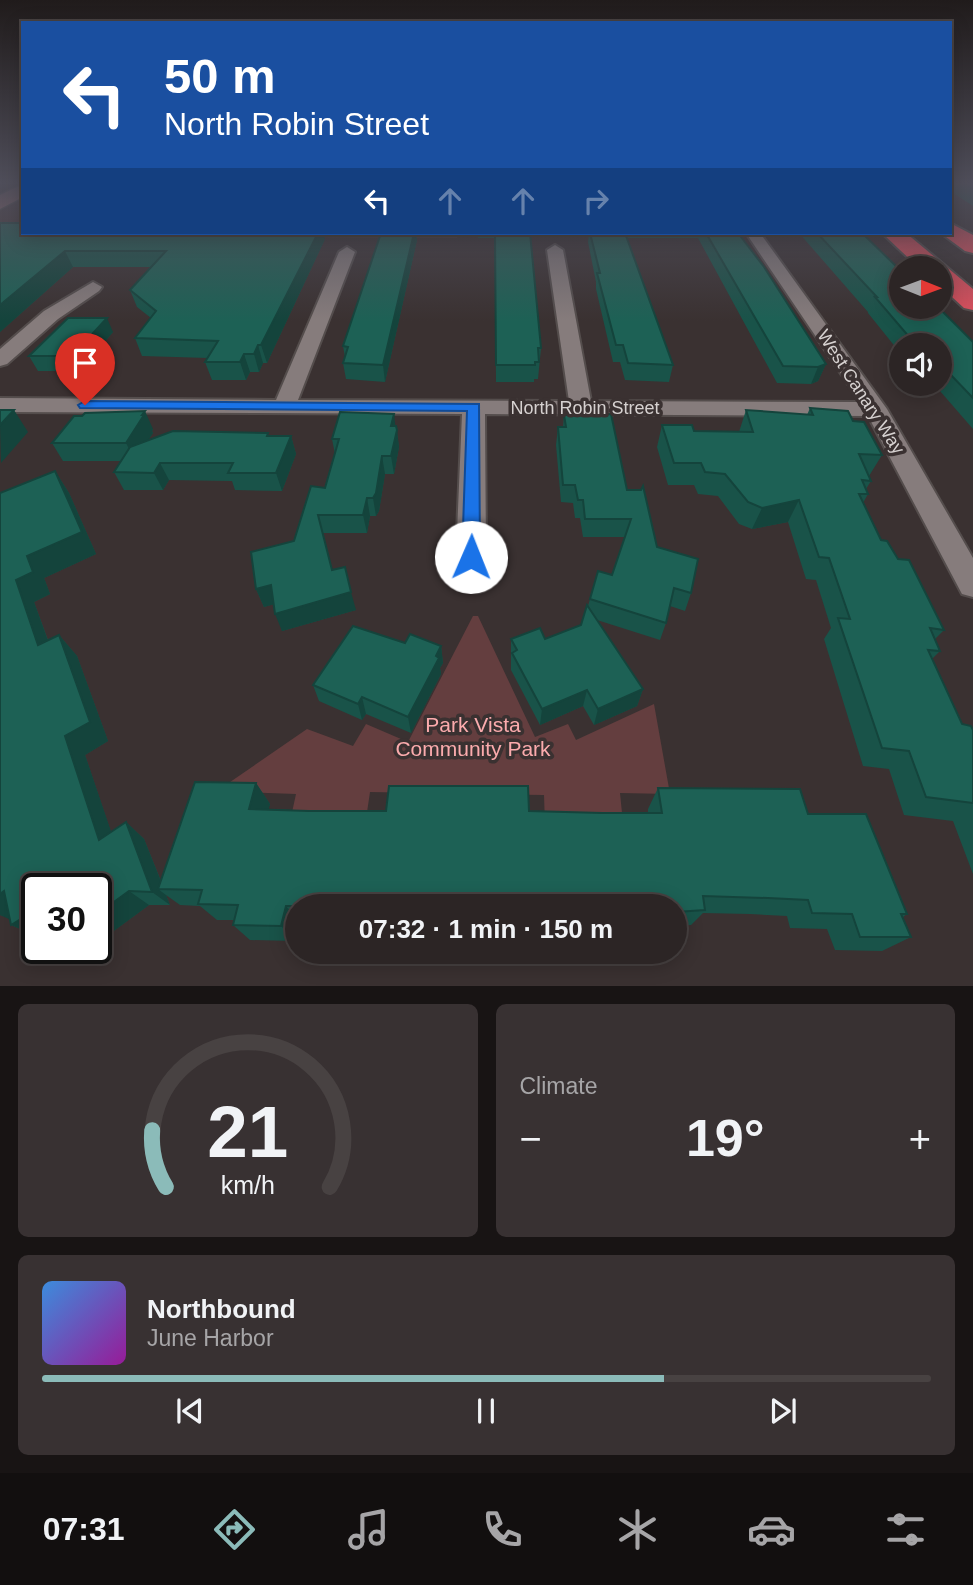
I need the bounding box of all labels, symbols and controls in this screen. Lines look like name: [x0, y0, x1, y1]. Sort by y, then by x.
icon: left: [49, 49, 140, 140]
text: 50 m: [164, 49, 276, 103]
text: North Robin Street: [164, 106, 429, 142]
icon: left: [358, 182, 396, 220]
icon: ahead: [431, 182, 469, 220]
icon: ahead: [504, 182, 542, 220]
icon: right: [577, 182, 615, 220]
north arrow: [889, 256, 952, 318]
map controls: [889, 256, 952, 396]
street label: West Canary Way: [813, 326, 909, 458]
pin: [55, 333, 115, 405]
button: sound: [889, 333, 952, 396]
icon: arrive: [66, 344, 104, 382]
street label: North Robin Street: [510, 398, 660, 418]
position arrow: [434, 520, 508, 594]
park label: Park Vista Community Park: [395, 713, 551, 760]
speed limit sign: 30: [21, 873, 112, 964]
text: 07:32 · 1 min · 150 m: [359, 914, 613, 944]
text: Climate: [520, 1073, 597, 1099]
text: 21: [207, 1091, 288, 1172]
text: 19°: [686, 1109, 765, 1167]
text: −: [520, 1118, 542, 1160]
text: +: [909, 1118, 931, 1160]
text: km/h: [221, 1170, 275, 1198]
text: Northbound: [147, 1294, 296, 1324]
text: June Harbor: [147, 1325, 274, 1351]
icon: previous: [171, 1392, 209, 1430]
icon: pause: [467, 1392, 505, 1430]
icon: next: [764, 1392, 802, 1430]
icon: directions: [210, 1505, 259, 1554]
icon: music: [344, 1505, 393, 1554]
icon: phone: [478, 1505, 527, 1554]
icon: climate: [613, 1505, 662, 1554]
icon: car: [747, 1505, 796, 1554]
icon: filters: [881, 1505, 930, 1554]
text: 07:31: [43, 1511, 124, 1547]

